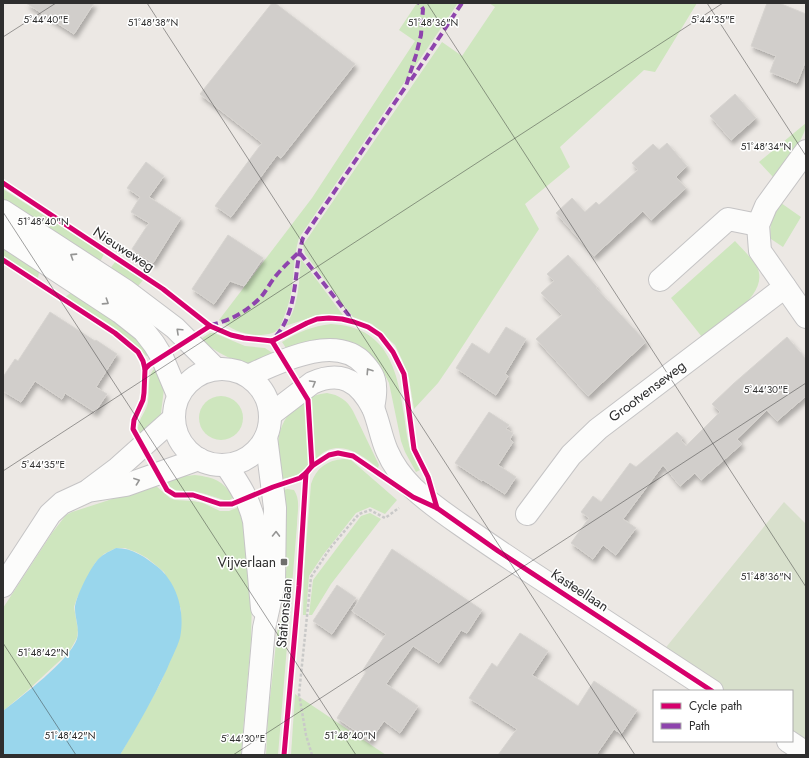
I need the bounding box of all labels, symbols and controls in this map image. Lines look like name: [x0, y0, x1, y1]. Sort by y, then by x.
text: 5°44'40"E: [24, 12, 68, 27]
text: 5°44'35"E: [691, 12, 735, 27]
text: 51°48'38"N: [128, 15, 178, 30]
text: 51°48'36"N: [408, 15, 458, 30]
text: 51°48'34"N: [741, 139, 791, 154]
text: 51°48'40"N: [17, 214, 69, 229]
street label: Nieuweweg: [89, 222, 159, 276]
one-way arrow: [70, 253, 77, 261]
one-way arrow: [102, 298, 109, 305]
one-way arrow: [176, 328, 184, 336]
street label: Grootvenseweg: [604, 355, 690, 427]
one-way arrow: [367, 368, 374, 375]
one-way arrow: [309, 381, 316, 388]
text: 5°44'30"E: [744, 382, 788, 397]
text: 5°44'35"E: [21, 457, 65, 472]
one-way arrow: [133, 478, 140, 486]
one-way arrow: [272, 531, 280, 537]
place label: Vijverlaan: [218, 552, 276, 572]
marker: Vijverlaan: [279, 557, 289, 567]
street label: Kasteellaan: [547, 564, 613, 616]
text: 51°48'36"N: [741, 569, 791, 584]
street label: Stationslaan: [271, 578, 297, 648]
text: 51°48'42"N: [18, 645, 68, 660]
legend: [653, 690, 793, 742]
text: Cycle path: [689, 697, 742, 715]
text: Path: [689, 717, 710, 735]
text: 51°48'42"N: [45, 728, 95, 743]
text: 51°48'40"N: [324, 728, 376, 743]
text: 5°44'30"E: [221, 731, 265, 746]

